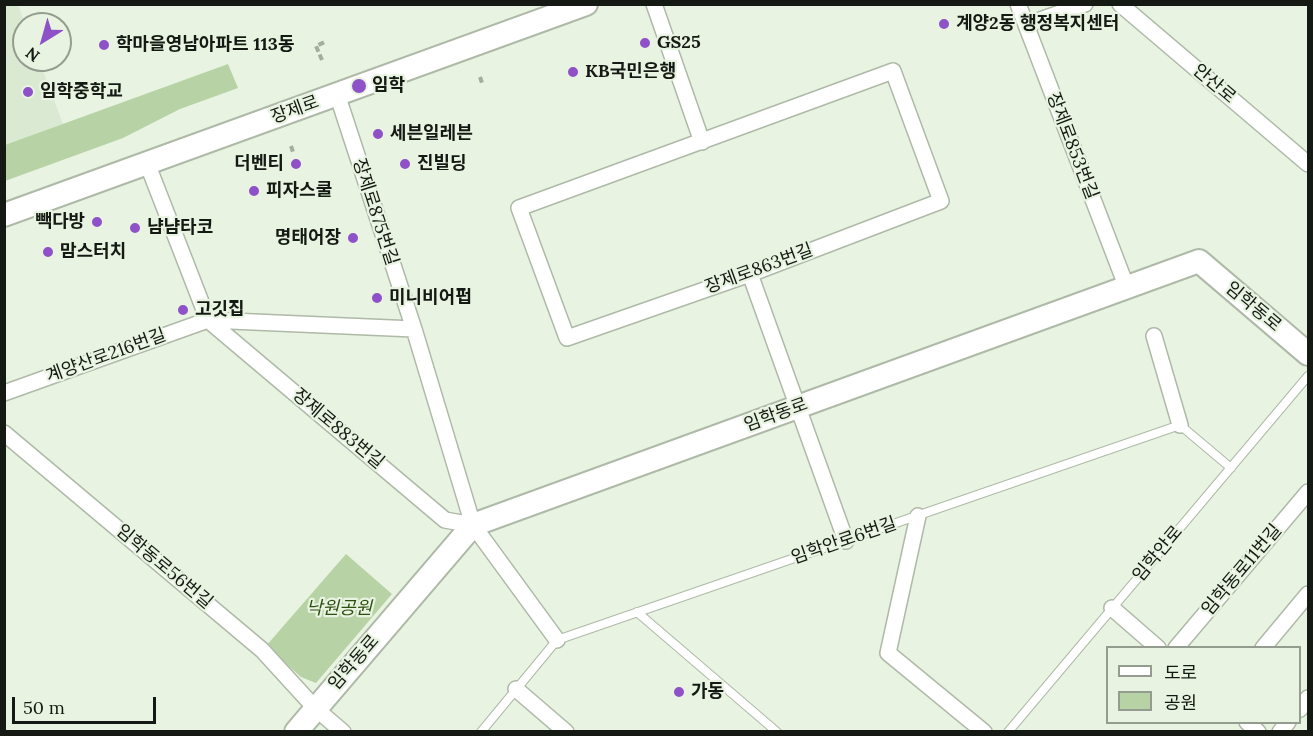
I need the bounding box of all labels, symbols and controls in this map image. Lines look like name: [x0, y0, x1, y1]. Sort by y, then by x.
north arrow: [12, 12, 72, 72]
place label: 계양2동 행정복지센터: [956, 13, 1119, 35]
marker: 계양2동 행정복지센터: [937, 17, 951, 31]
place label: GS25: [657, 32, 701, 54]
place label: 학마을영남아파트 113동: [116, 34, 294, 56]
marker: GS25: [638, 36, 652, 50]
marker: 학마을영남아파트 113동: [97, 38, 111, 52]
text: N: [21, 43, 43, 66]
street label: 안산로: [1188, 60, 1240, 108]
place label: KB국민은행: [585, 61, 676, 83]
marker: KB국민은행: [566, 65, 580, 79]
place label: 임학: [372, 75, 405, 97]
marker: 임학: [350, 77, 368, 95]
place label: 임학중학교: [40, 81, 123, 103]
marker: 임학중학교: [21, 85, 35, 99]
street label: 장제로853번길: [1042, 89, 1102, 203]
street label: 장제로: [268, 91, 322, 129]
place label: 세븐일레븐: [390, 123, 473, 145]
marker: 세븐일레븐: [371, 127, 385, 141]
place label: 더벤티: [234, 153, 284, 175]
place label: 진빌딩: [417, 153, 467, 175]
street label: 장제로875번길: [348, 156, 402, 268]
marker: 더벤티: [289, 157, 303, 171]
marker: 진빌딩: [398, 157, 412, 171]
place label: 피자스쿨: [266, 180, 332, 202]
marker: 피자스쿨: [247, 184, 261, 198]
place label: 빽다방: [35, 211, 85, 233]
marker: 빽다방: [90, 215, 104, 229]
place label: 냠냠타코: [147, 217, 213, 239]
marker: 냠냠타코: [128, 221, 142, 235]
place label: 명태어장: [275, 227, 341, 249]
marker: 명태어장: [346, 231, 360, 245]
street label: 장제로863번길: [702, 239, 816, 299]
place label: 맘스터치: [60, 241, 126, 263]
marker: 맘스터치: [41, 245, 55, 259]
street label: 임학동로: [1221, 277, 1285, 337]
place label: 미니비어펍: [389, 287, 472, 309]
marker: 미니비어펍: [370, 291, 384, 305]
place label: 고깃집: [195, 299, 245, 321]
marker: 고깃집: [176, 303, 190, 317]
street label: 계양산로216번길: [43, 324, 169, 388]
street label: 장제로883번길: [288, 384, 388, 474]
street label: 임학동로: [741, 394, 811, 436]
street label: 임학안로6번길: [789, 513, 899, 569]
street label: 임학동로56번길: [111, 520, 217, 614]
street label: 임학동로11번길: [1198, 520, 1286, 620]
street label: 임학안로: [1128, 522, 1188, 586]
park label: 낙원공원: [306, 598, 372, 620]
street label: 임학동로: [324, 631, 384, 695]
legend: [1106, 646, 1301, 724]
text: 도로: [1164, 661, 1197, 684]
place label: 가동: [691, 681, 724, 703]
scale bar: [15, 685, 159, 723]
marker: 가동: [672, 685, 686, 699]
text: 공원: [1164, 691, 1197, 714]
text: 50 m: [23, 696, 65, 719]

